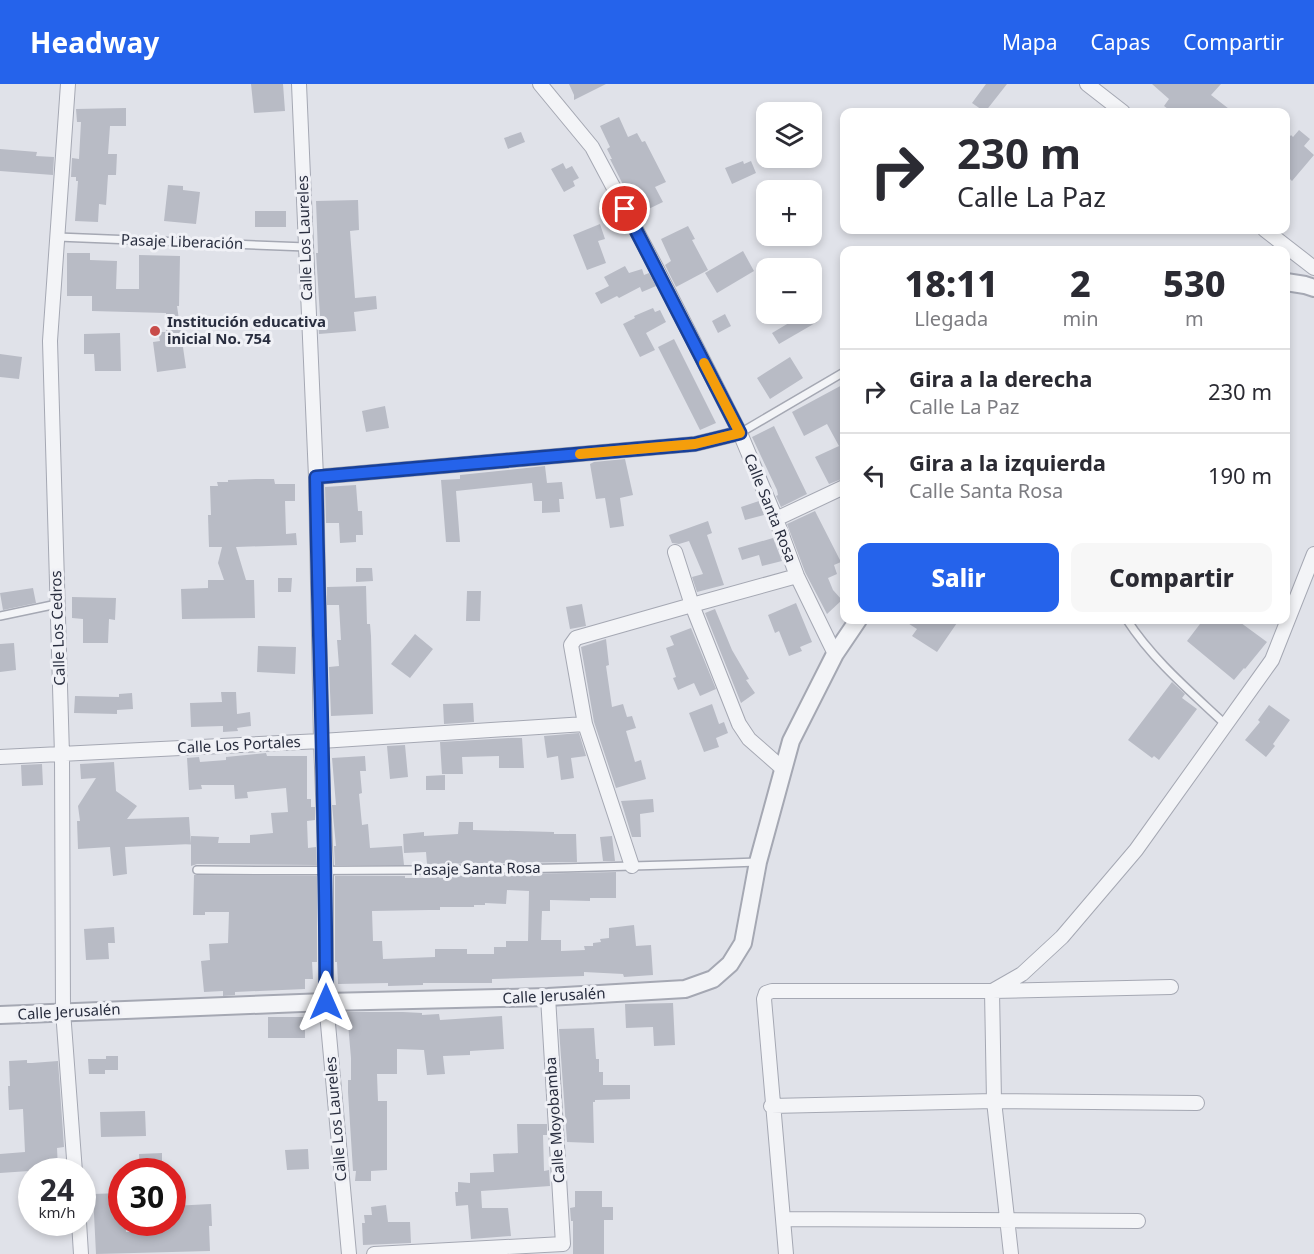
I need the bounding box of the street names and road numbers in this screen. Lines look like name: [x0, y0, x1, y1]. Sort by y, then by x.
street label: Calle Los Laureles: [292, 175, 316, 301]
street label: Pasaje Liberación: [120, 229, 244, 253]
street label: Calle Santa Rosa: [740, 450, 802, 565]
street label: Calle Los Cedros: [45, 570, 69, 686]
street label: Calle Los Portales: [177, 731, 301, 757]
street label: Pasaje Santa Rosa: [413, 857, 541, 879]
street label: Calle Jerusalén: [502, 982, 606, 1008]
street label: Calle Jerusalén: [17, 998, 121, 1024]
street label: Calle Los Laureles: [320, 1056, 350, 1182]
street label: Calle Moyobamba: [540, 1056, 568, 1184]

